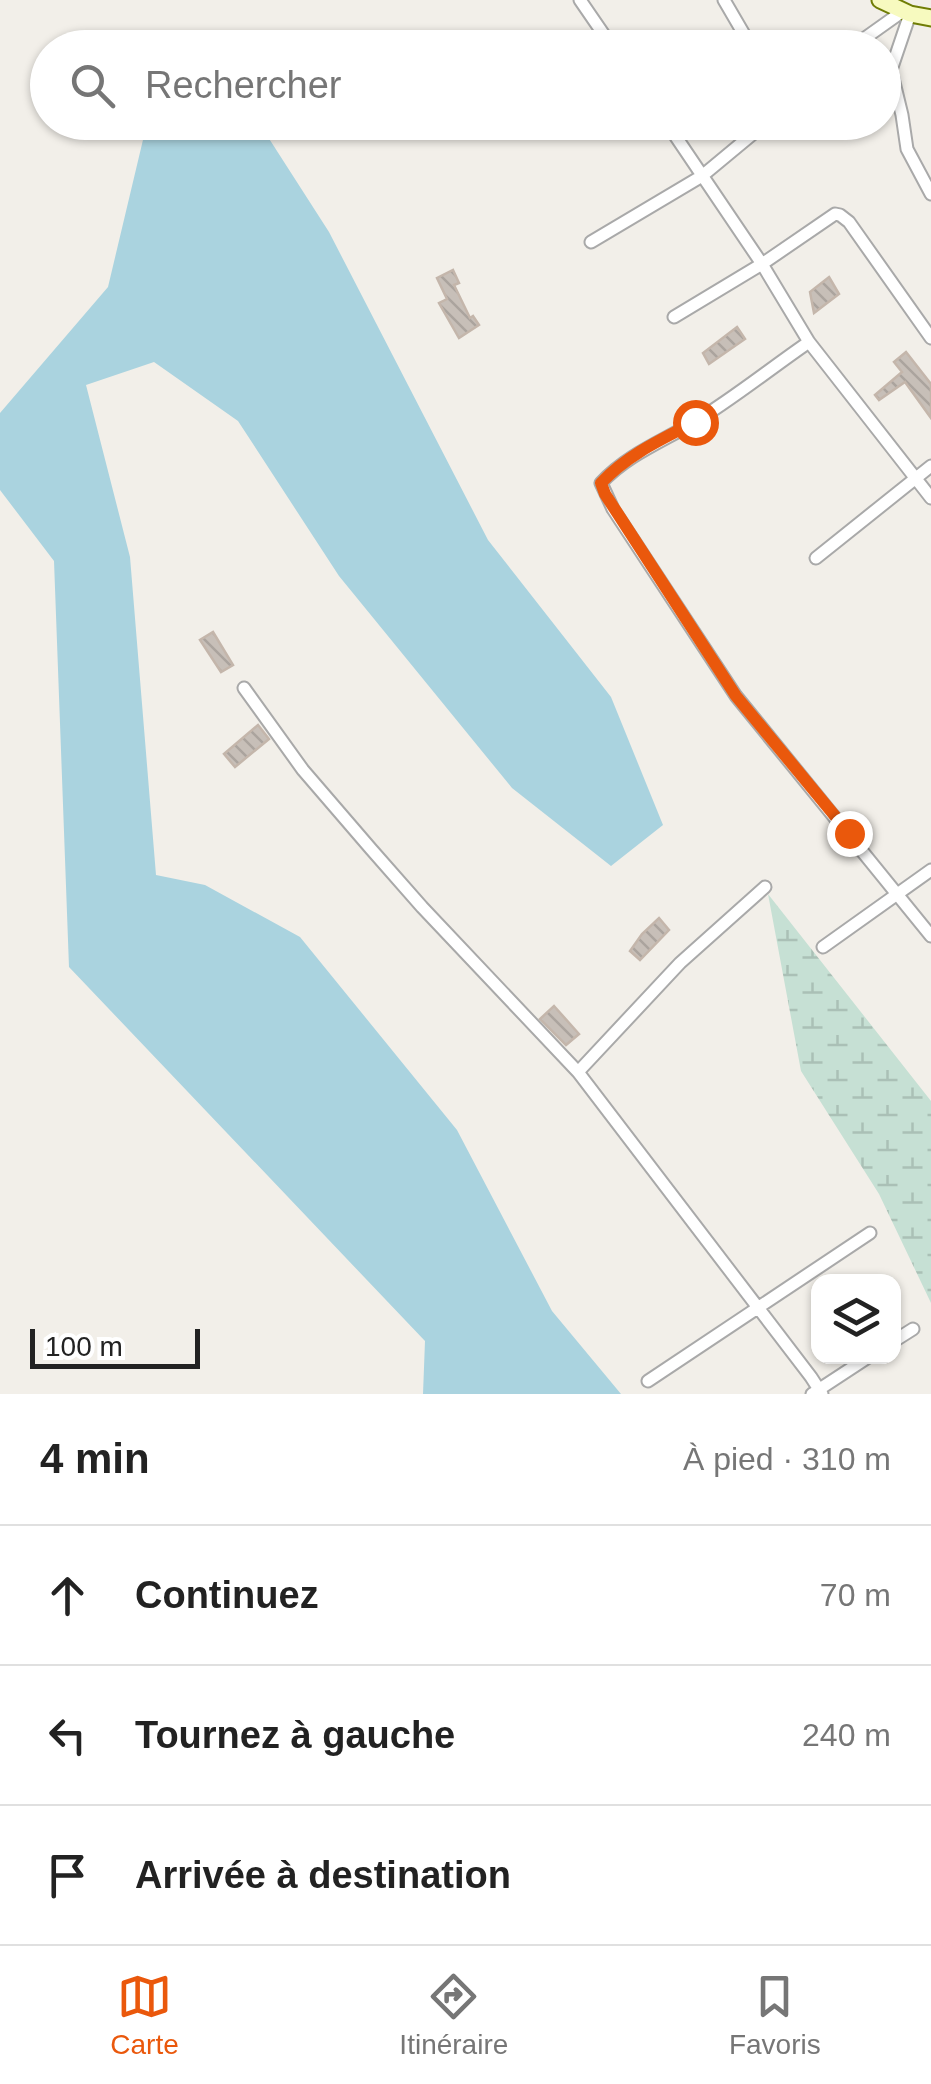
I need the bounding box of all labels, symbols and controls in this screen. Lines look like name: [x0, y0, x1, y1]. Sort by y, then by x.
search box: [30, 30, 901, 140]
icon: search: [65, 58, 120, 113]
text: Rechercher: [145, 64, 341, 106]
route start: [673, 400, 719, 446]
route end: [827, 811, 873, 857]
map controls: [811, 1274, 901, 1364]
button: layers: [811, 1274, 901, 1364]
scale bar: [30, 1324, 200, 1368]
text: 100 m: [45, 1331, 123, 1362]
text: 4 min: [40, 1435, 150, 1482]
text: À pied · 310 m: [683, 1441, 891, 1477]
icon: ahead: [40, 1568, 95, 1623]
text: Continuez: [135, 1574, 319, 1616]
text: 70 m: [820, 1577, 891, 1613]
icon: left: [40, 1708, 95, 1763]
text: Tournez à gauche: [135, 1714, 455, 1756]
text: 240 m: [802, 1717, 891, 1753]
icon: arrive: [40, 1848, 95, 1903]
text: Arrivée à destination: [135, 1854, 511, 1896]
tab: Carte: [110, 1969, 179, 2061]
tab: Itinéraire: [399, 1969, 508, 2061]
tab: Favoris: [729, 1969, 821, 2061]

